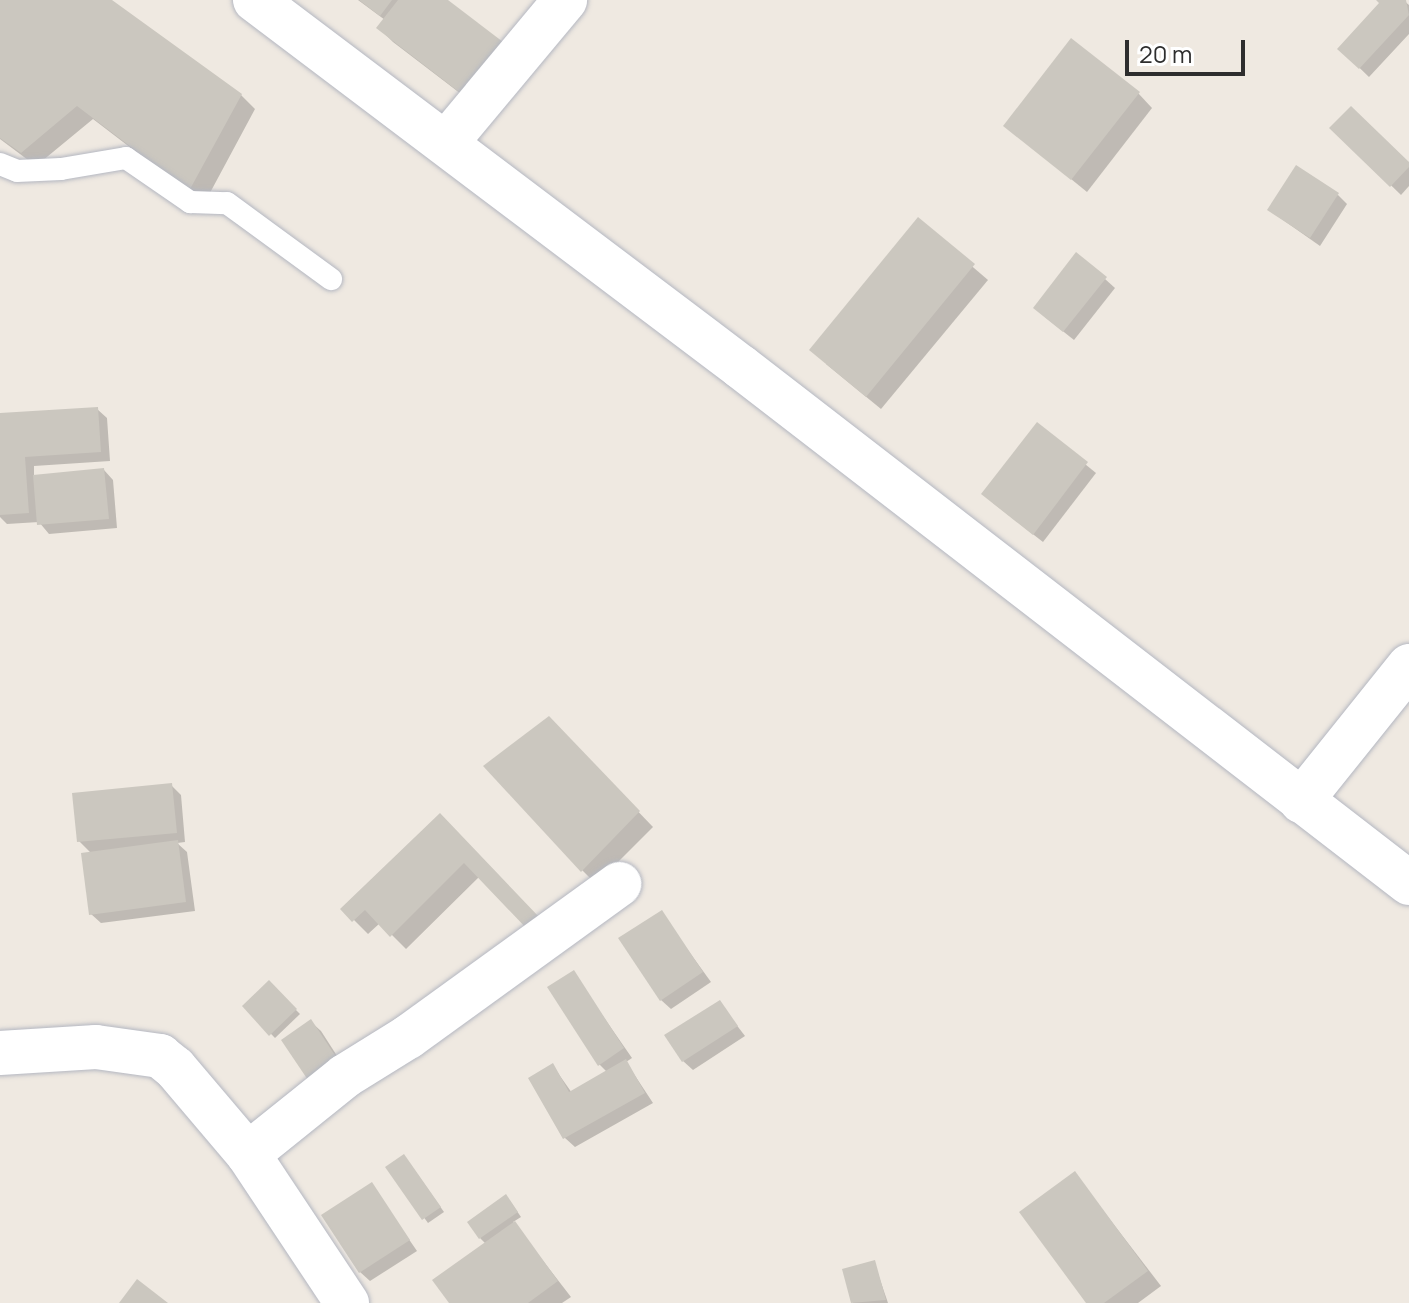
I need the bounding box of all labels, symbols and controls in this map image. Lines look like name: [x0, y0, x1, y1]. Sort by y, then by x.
scale bar: [1129, 24, 1249, 74]
text: 20 m: [1139, 37, 1192, 70]

